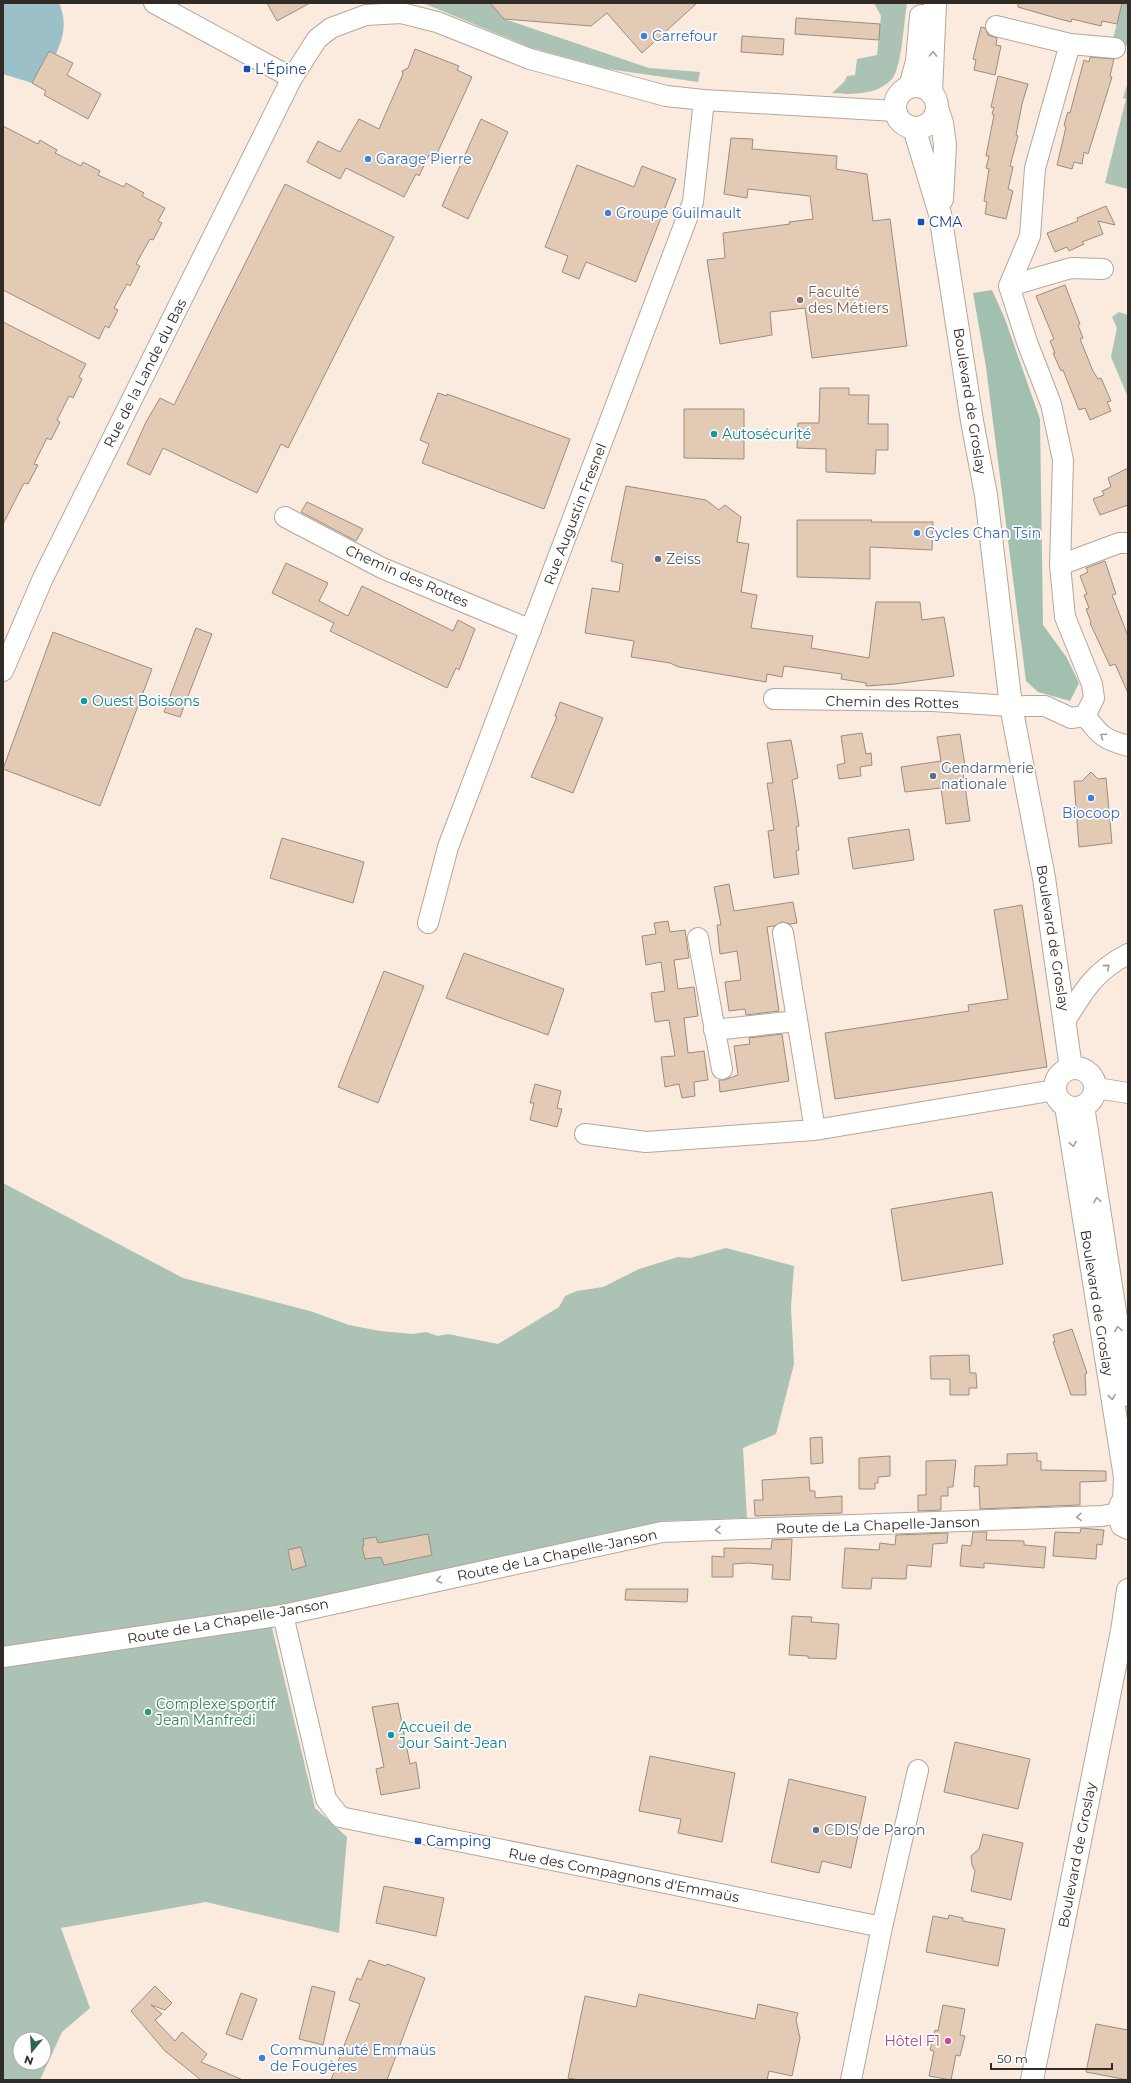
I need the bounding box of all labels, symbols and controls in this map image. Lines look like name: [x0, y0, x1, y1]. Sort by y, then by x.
place label: Carrefour: [652, 27, 718, 45]
marker: Carrefour: [639, 31, 649, 41]
one-way arrow: [929, 51, 937, 57]
place label: L'Épine: [255, 60, 307, 78]
marker: L'Épine: [242, 64, 252, 74]
place label: Garage Pierre: [376, 150, 472, 168]
marker: Garage Pierre: [363, 154, 373, 164]
place label: Groupe Guilmault: [616, 204, 742, 222]
marker: Groupe Guilmault: [603, 208, 613, 218]
place label: CMA: [929, 213, 963, 231]
marker: CMA: [916, 217, 926, 227]
place label: Faculté des Métiers: [808, 283, 889, 317]
street label: Rue de la Lande du Bas: [100, 295, 190, 450]
marker: Faculté des Métiers: [795, 295, 805, 305]
street label: Boulevard de Groslay: [950, 327, 991, 476]
place label: Autosécurité: [722, 425, 811, 443]
marker: Autosécurité: [709, 429, 719, 439]
street label: Rue Augustin Fresnel: [540, 441, 610, 587]
place label: Cycles Chan Tsin: [925, 524, 1041, 542]
marker: Cycles Chan Tsin: [912, 528, 922, 538]
street label: Chemin des Rottes: [343, 541, 472, 611]
place label: Zeiss: [666, 550, 701, 568]
marker: Zeiss: [653, 554, 663, 564]
place label: Ouest Boissons: [92, 692, 200, 710]
street label: Chemin des Rottes: [825, 692, 959, 712]
marker: Ouest Boissons: [79, 696, 89, 706]
one-way arrow: [1101, 734, 1108, 741]
place label: Gendarmerie nationale: [941, 759, 1034, 793]
marker: Gendarmerie nationale: [928, 771, 938, 781]
marker: Biocoop: [1086, 793, 1096, 803]
place label: Biocoop: [1062, 804, 1120, 822]
street label: Boulevard de Groslay: [1033, 864, 1074, 1013]
one-way arrow: [1102, 964, 1110, 971]
one-way arrow: [1068, 1141, 1076, 1147]
one-way arrow: [1093, 1197, 1102, 1203]
street label: Boulevard de Groslay: [1077, 1229, 1118, 1378]
one-way arrow: [1114, 1325, 1123, 1332]
one-way arrow: [1107, 1394, 1116, 1400]
street label: Route de La Chapelle-Janson: [776, 1512, 980, 1538]
one-way arrow: [1076, 1513, 1082, 1521]
street label: Route de La Chapelle-Janson: [455, 1525, 659, 1585]
one-way arrow: [715, 1526, 721, 1535]
one-way arrow: [436, 1576, 442, 1584]
street label: Route de La Chapelle-Janson: [126, 1594, 330, 1648]
place label: Complexe sportif Jean Manfredi: [155, 1695, 276, 1729]
marker: Complexe sportif Jean Manfredi: [143, 1707, 153, 1717]
place label: Accueil de Jour Saint-Jean: [398, 1718, 507, 1752]
marker: Accueil de Jour Saint-Jean: [386, 1730, 396, 1740]
street label: Boulevard de Groslay: [1054, 1780, 1100, 1929]
place label: CDIS de Paron: [824, 1821, 925, 1839]
marker: CDIS de Paron: [811, 1825, 821, 1835]
place label: Camping: [426, 1832, 491, 1850]
marker: Camping: [413, 1836, 423, 1846]
street label: Rue des Compagnons d'Emmaüs: [507, 1844, 741, 1906]
north arrow: [12, 2031, 52, 2071]
place label: Hôtel F1: [884, 2032, 940, 2050]
marker: Hôtel F1: [943, 2036, 953, 2046]
place label: Communauté Emmaüs de Fougères: [270, 2041, 436, 2075]
scale bar: [991, 2045, 1112, 2071]
text: 50 m: [997, 2051, 1028, 2066]
text: N: [23, 2052, 35, 2069]
marker: Communauté Emmaüs de Fougères: [257, 2053, 267, 2063]

